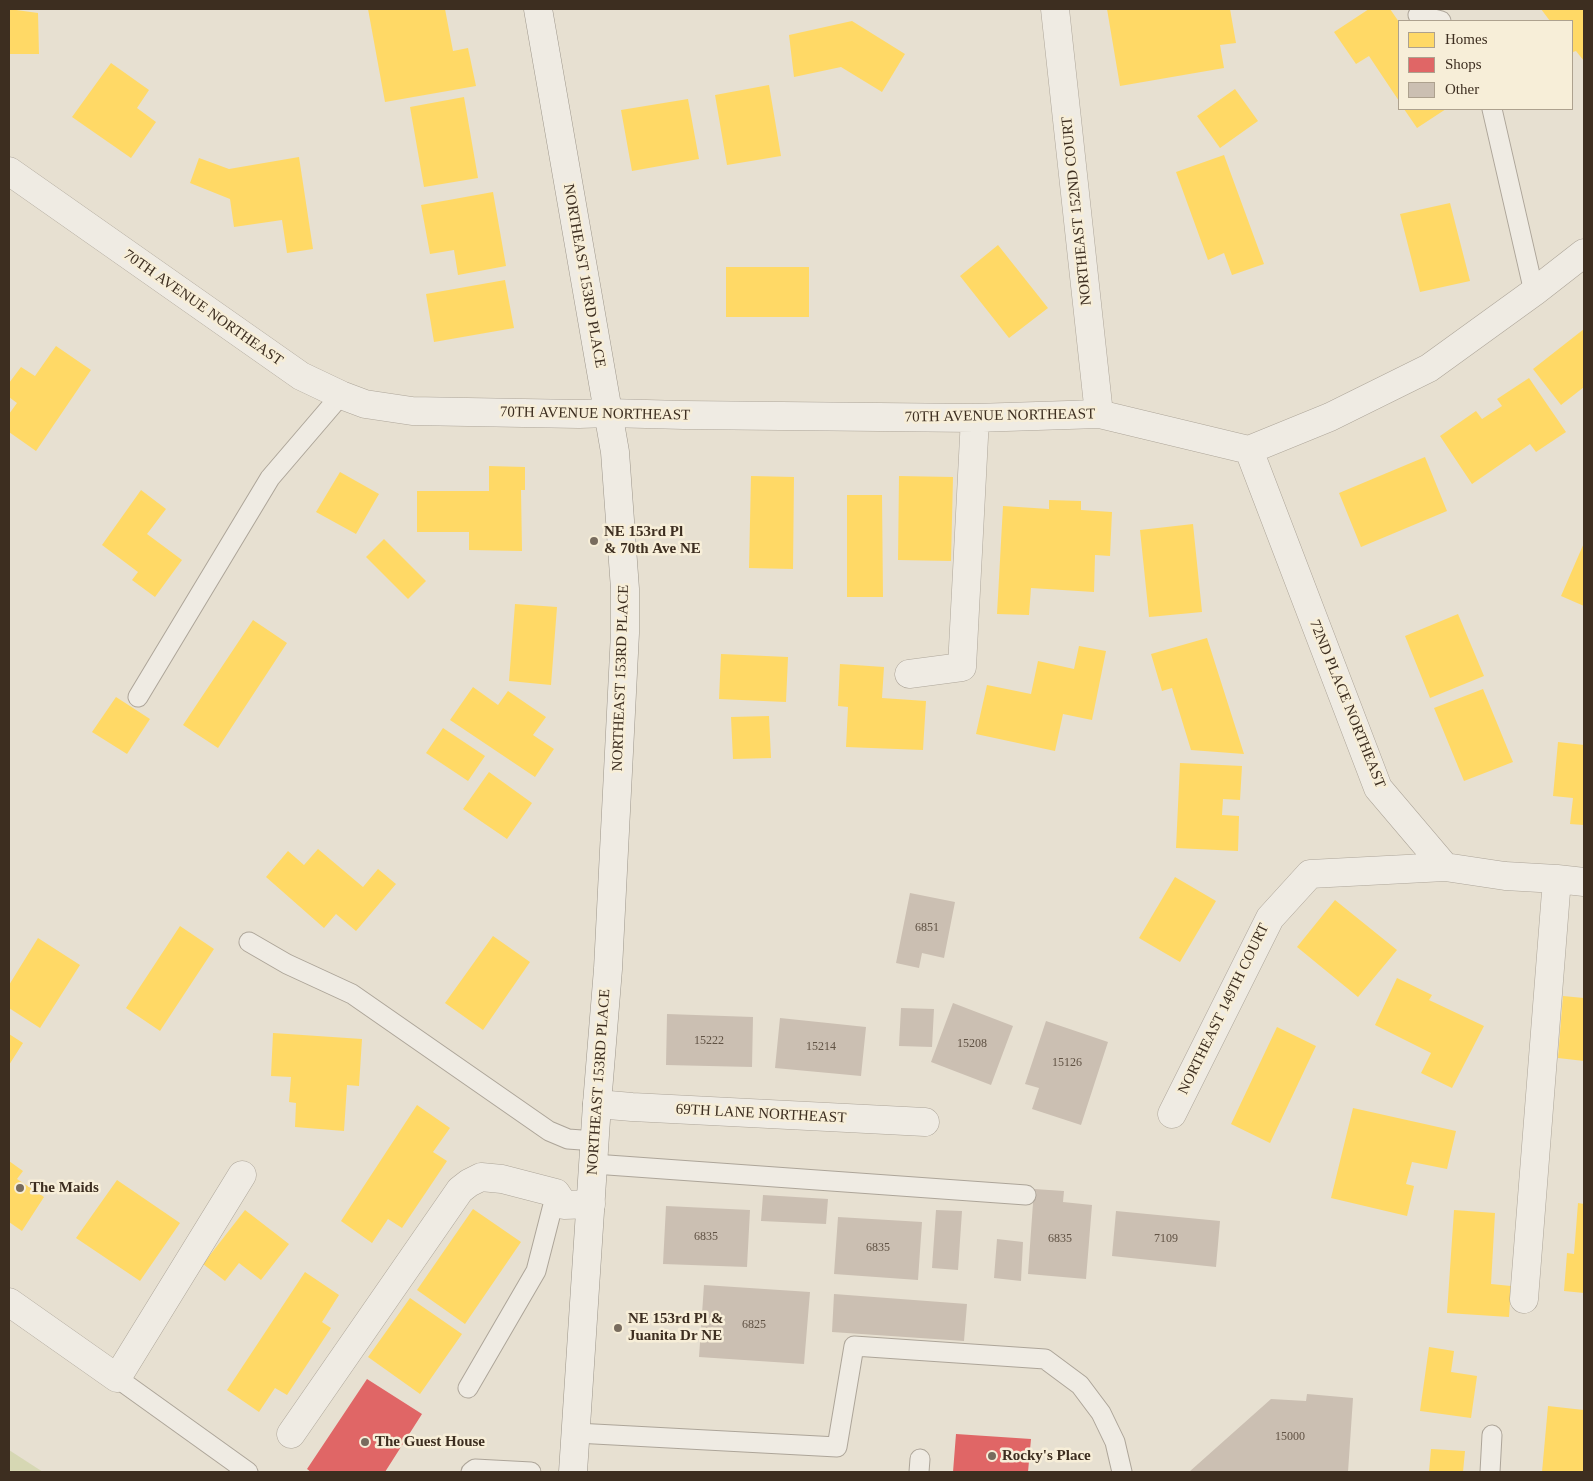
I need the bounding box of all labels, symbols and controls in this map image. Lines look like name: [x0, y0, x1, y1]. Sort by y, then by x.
legend: [1398, 20, 1573, 110]
text: Homes: [1445, 31, 1488, 47]
text: Shops: [1445, 56, 1482, 72]
text: Other: [1445, 81, 1479, 97]
street label: NORTHEAST 152ND COURT: [1058, 116, 1096, 306]
street label: NORTHEAST 153RD PLACE: [559, 183, 609, 369]
street label: 70TH AVENUE NORTHEAST: [120, 246, 286, 370]
street label: 70TH AVENUE NORTHEAST: [500, 403, 690, 425]
street label: 70TH AVENUE NORTHEAST: [905, 405, 1095, 427]
place label: NE 153rd Pl & 70th Ave NE: [604, 523, 701, 558]
marker: NE 153rd Pl & 70th Ave NE: [588, 535, 600, 547]
street label: NORTHEAST 153RD PLACE: [609, 584, 633, 772]
street label: 72ND PLACE NORTHEAST: [1305, 617, 1389, 791]
street label: NORTHEAST 149TH COURT: [1175, 920, 1273, 1098]
house number: 6851: [915, 921, 939, 935]
street label: NORTHEAST 153RD PLACE: [584, 988, 614, 1176]
house number: 15222: [694, 1034, 724, 1048]
house number: 15208: [957, 1037, 987, 1051]
house number: 15214: [806, 1040, 836, 1054]
house number: 15126: [1052, 1056, 1082, 1070]
street label: 69TH LANE NORTHEAST: [675, 1101, 847, 1127]
place label: The Maids: [30, 1179, 99, 1197]
marker: The Maids: [14, 1182, 26, 1194]
house number: 6835: [694, 1230, 718, 1244]
house number: 6835: [1048, 1232, 1072, 1246]
house number: 7109: [1154, 1232, 1178, 1246]
house number: 6835: [866, 1241, 890, 1255]
place label: NE 153rd Pl & Juanita Dr NE: [628, 1310, 723, 1345]
house number: 6825: [742, 1318, 766, 1332]
marker: NE 153rd Pl & Juanita Dr NE: [612, 1322, 624, 1334]
house number: 15000: [1275, 1430, 1305, 1444]
place label: The Guest House: [375, 1433, 485, 1451]
marker: The Guest House: [359, 1436, 371, 1448]
place label: Rocky's Place: [1002, 1447, 1091, 1465]
marker: Rocky's Place: [986, 1450, 998, 1462]

